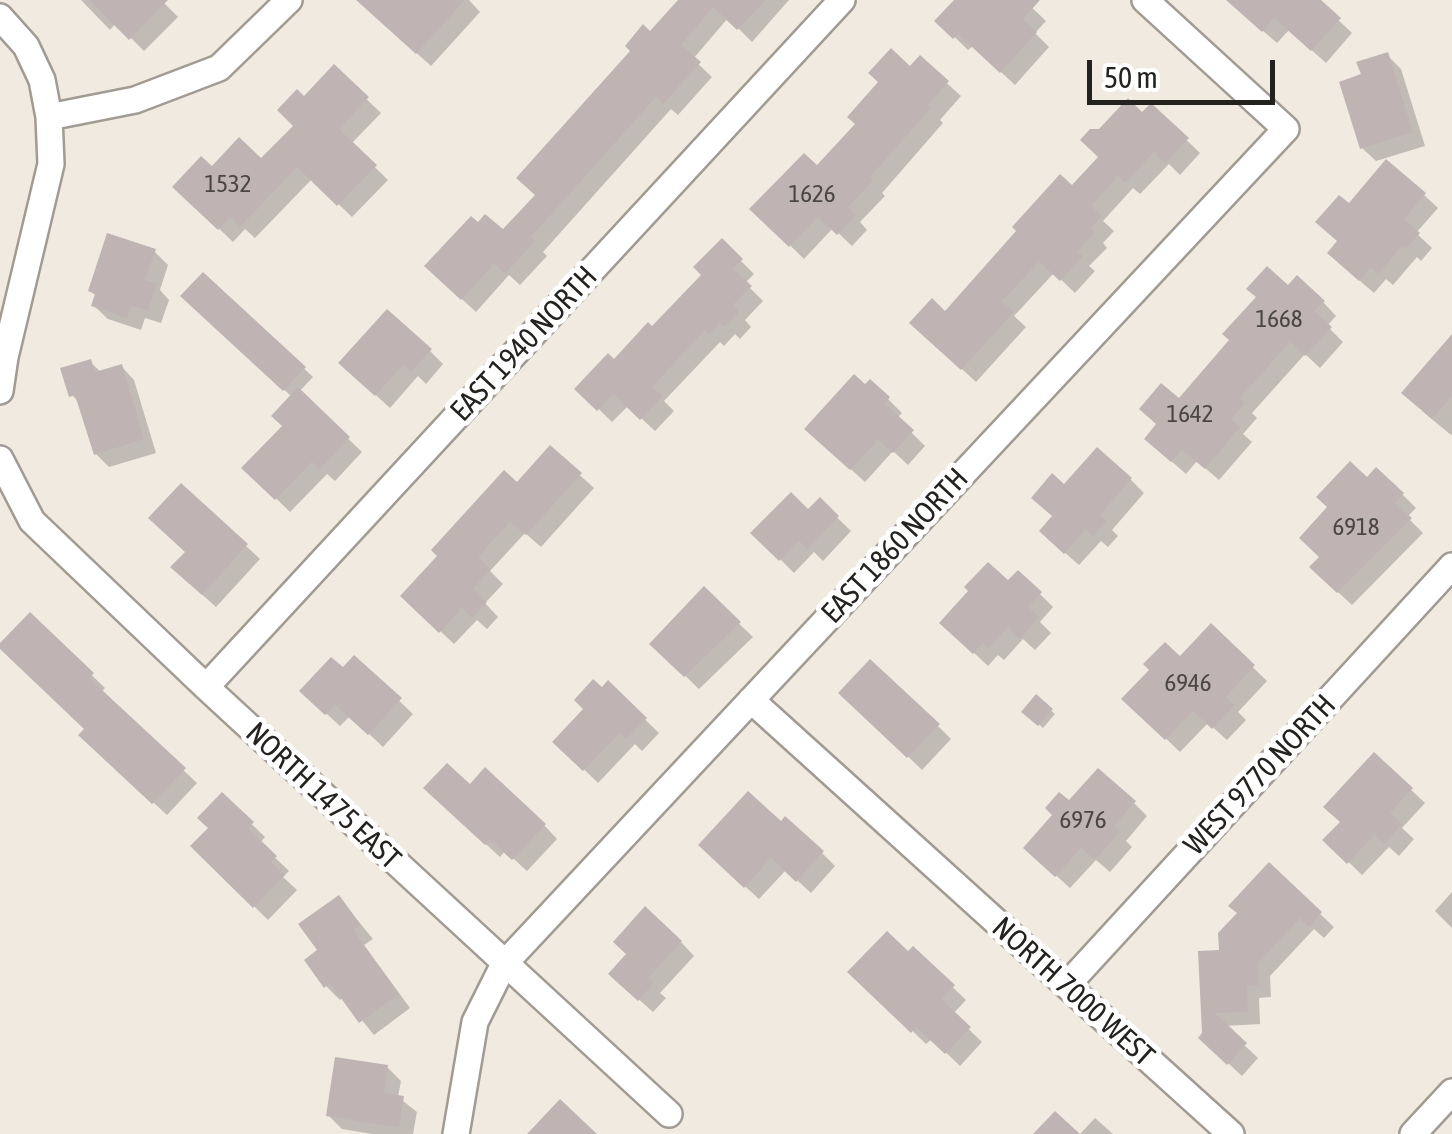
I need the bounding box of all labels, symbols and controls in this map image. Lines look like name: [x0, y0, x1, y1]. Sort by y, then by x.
scale bar: [1092, 40, 1280, 102]
text: 50 m: [1104, 60, 1158, 94]
house number: 1532: [205, 169, 251, 199]
house number: 1626: [789, 179, 835, 209]
street label: EAST 1940 NORTH: [443, 259, 605, 429]
house number: 1668: [1256, 304, 1302, 334]
house number: 1642: [1167, 399, 1213, 429]
street label: EAST 1860 NORTH: [814, 461, 976, 631]
house number: 6918: [1333, 512, 1379, 542]
house number: 6946: [1165, 668, 1211, 698]
street label: WEST 9770 NORTH: [1177, 687, 1343, 863]
street label: NORTH 1475 EAST: [238, 715, 408, 877]
house number: 6976: [1060, 805, 1106, 835]
street label: NORTH 7000 WEST: [985, 910, 1161, 1074]

